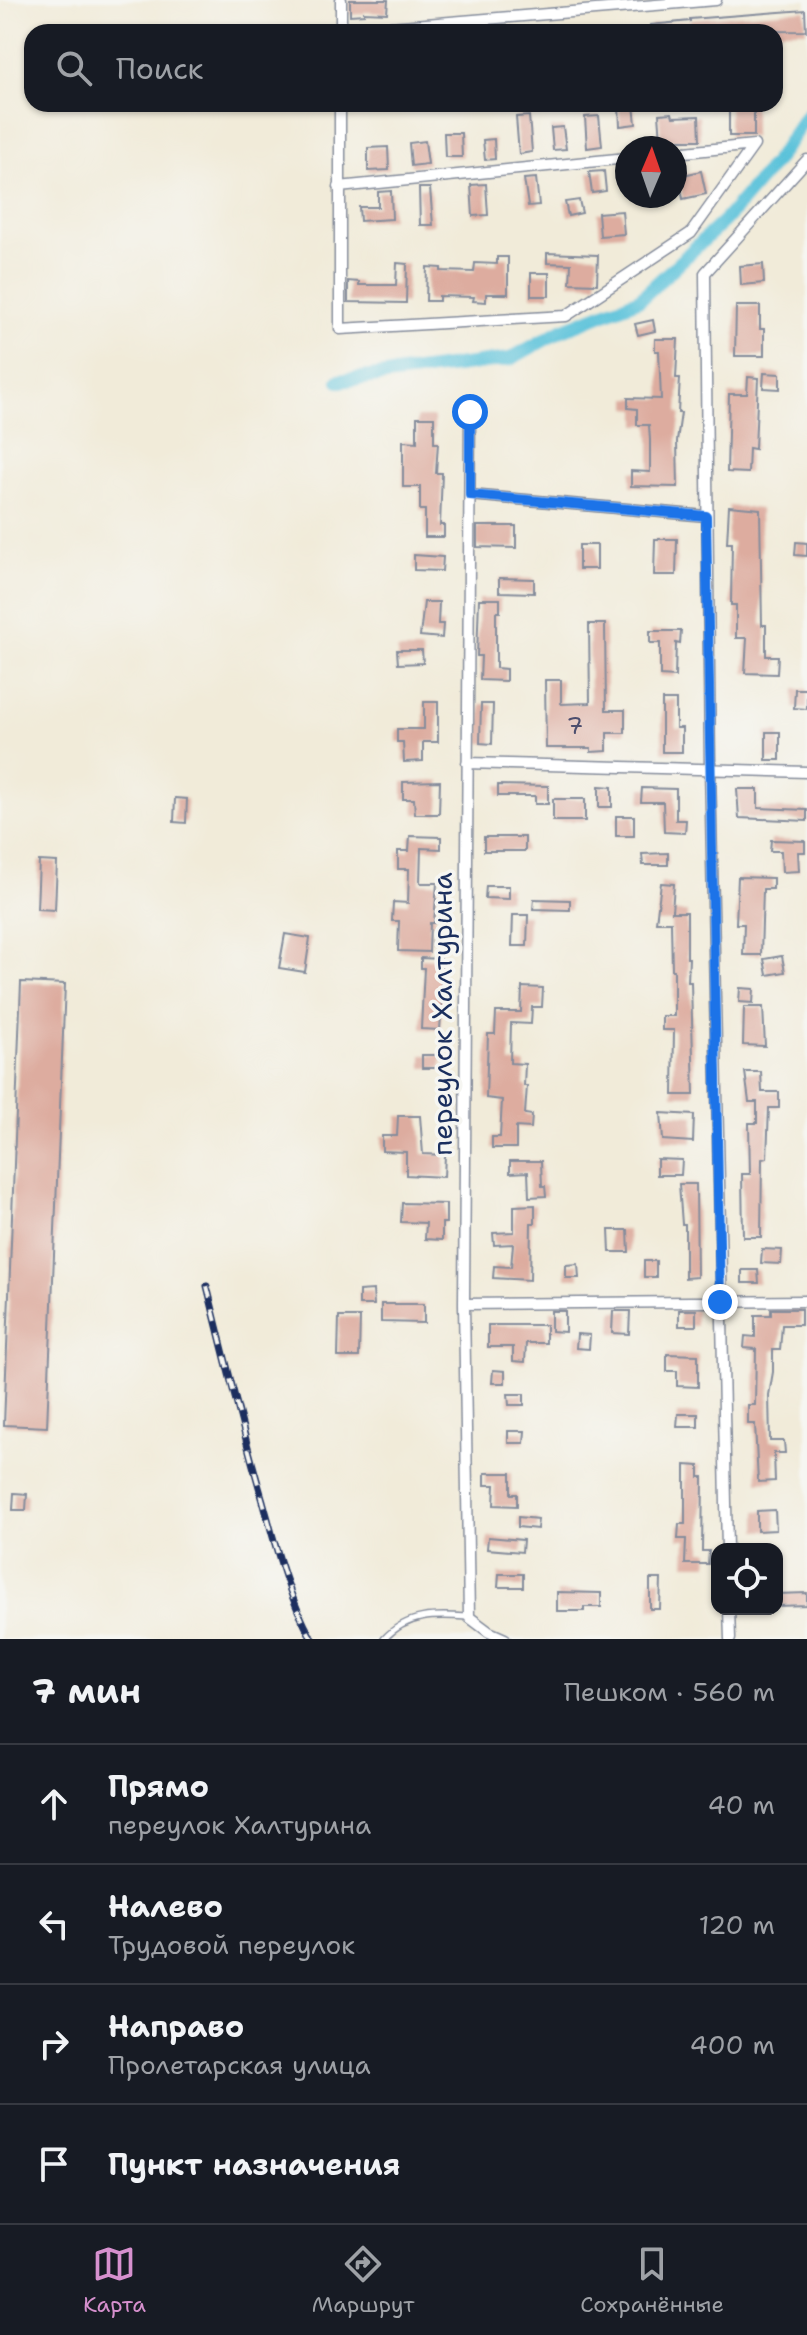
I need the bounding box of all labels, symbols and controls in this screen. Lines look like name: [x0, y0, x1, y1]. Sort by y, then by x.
search box: [24, 24, 783, 112]
icon: search: [52, 46, 96, 90]
text: Поиск: [116, 48, 204, 89]
north arrow: [615, 136, 687, 208]
route start: [452, 394, 488, 430]
house number: 7: [567, 710, 583, 742]
street label: переулок Халтурина: [423, 872, 461, 1156]
route end: [702, 1284, 738, 1320]
map controls: [711, 1543, 783, 1615]
button: locate: [711, 1543, 783, 1615]
text: 7 мин: [32, 1668, 141, 1714]
text: Пешком · 560 m: [564, 1674, 775, 1709]
text: Прямо: [108, 1766, 209, 1807]
icon: ahead: [32, 1782, 76, 1826]
text: 40 m: [708, 1787, 775, 1822]
text: переулок Халтурина: [108, 1807, 371, 1842]
text: Налево: [108, 1886, 223, 1927]
icon: left: [32, 1902, 76, 1946]
text: 120 m: [699, 1907, 775, 1942]
text: Трудовой переулок: [108, 1927, 355, 1962]
text: Направо: [108, 2006, 244, 2047]
icon: right: [32, 2022, 76, 2066]
text: 400 m: [690, 2027, 775, 2062]
text: Пролетарская улица: [108, 2047, 371, 2082]
icon: arrive: [32, 2142, 76, 2186]
text: Пункт назначения: [108, 2144, 400, 2185]
tab: Карта: [83, 2242, 146, 2319]
tab: Маршрут: [312, 2242, 414, 2319]
tab: Сохранённые: [580, 2242, 724, 2319]

